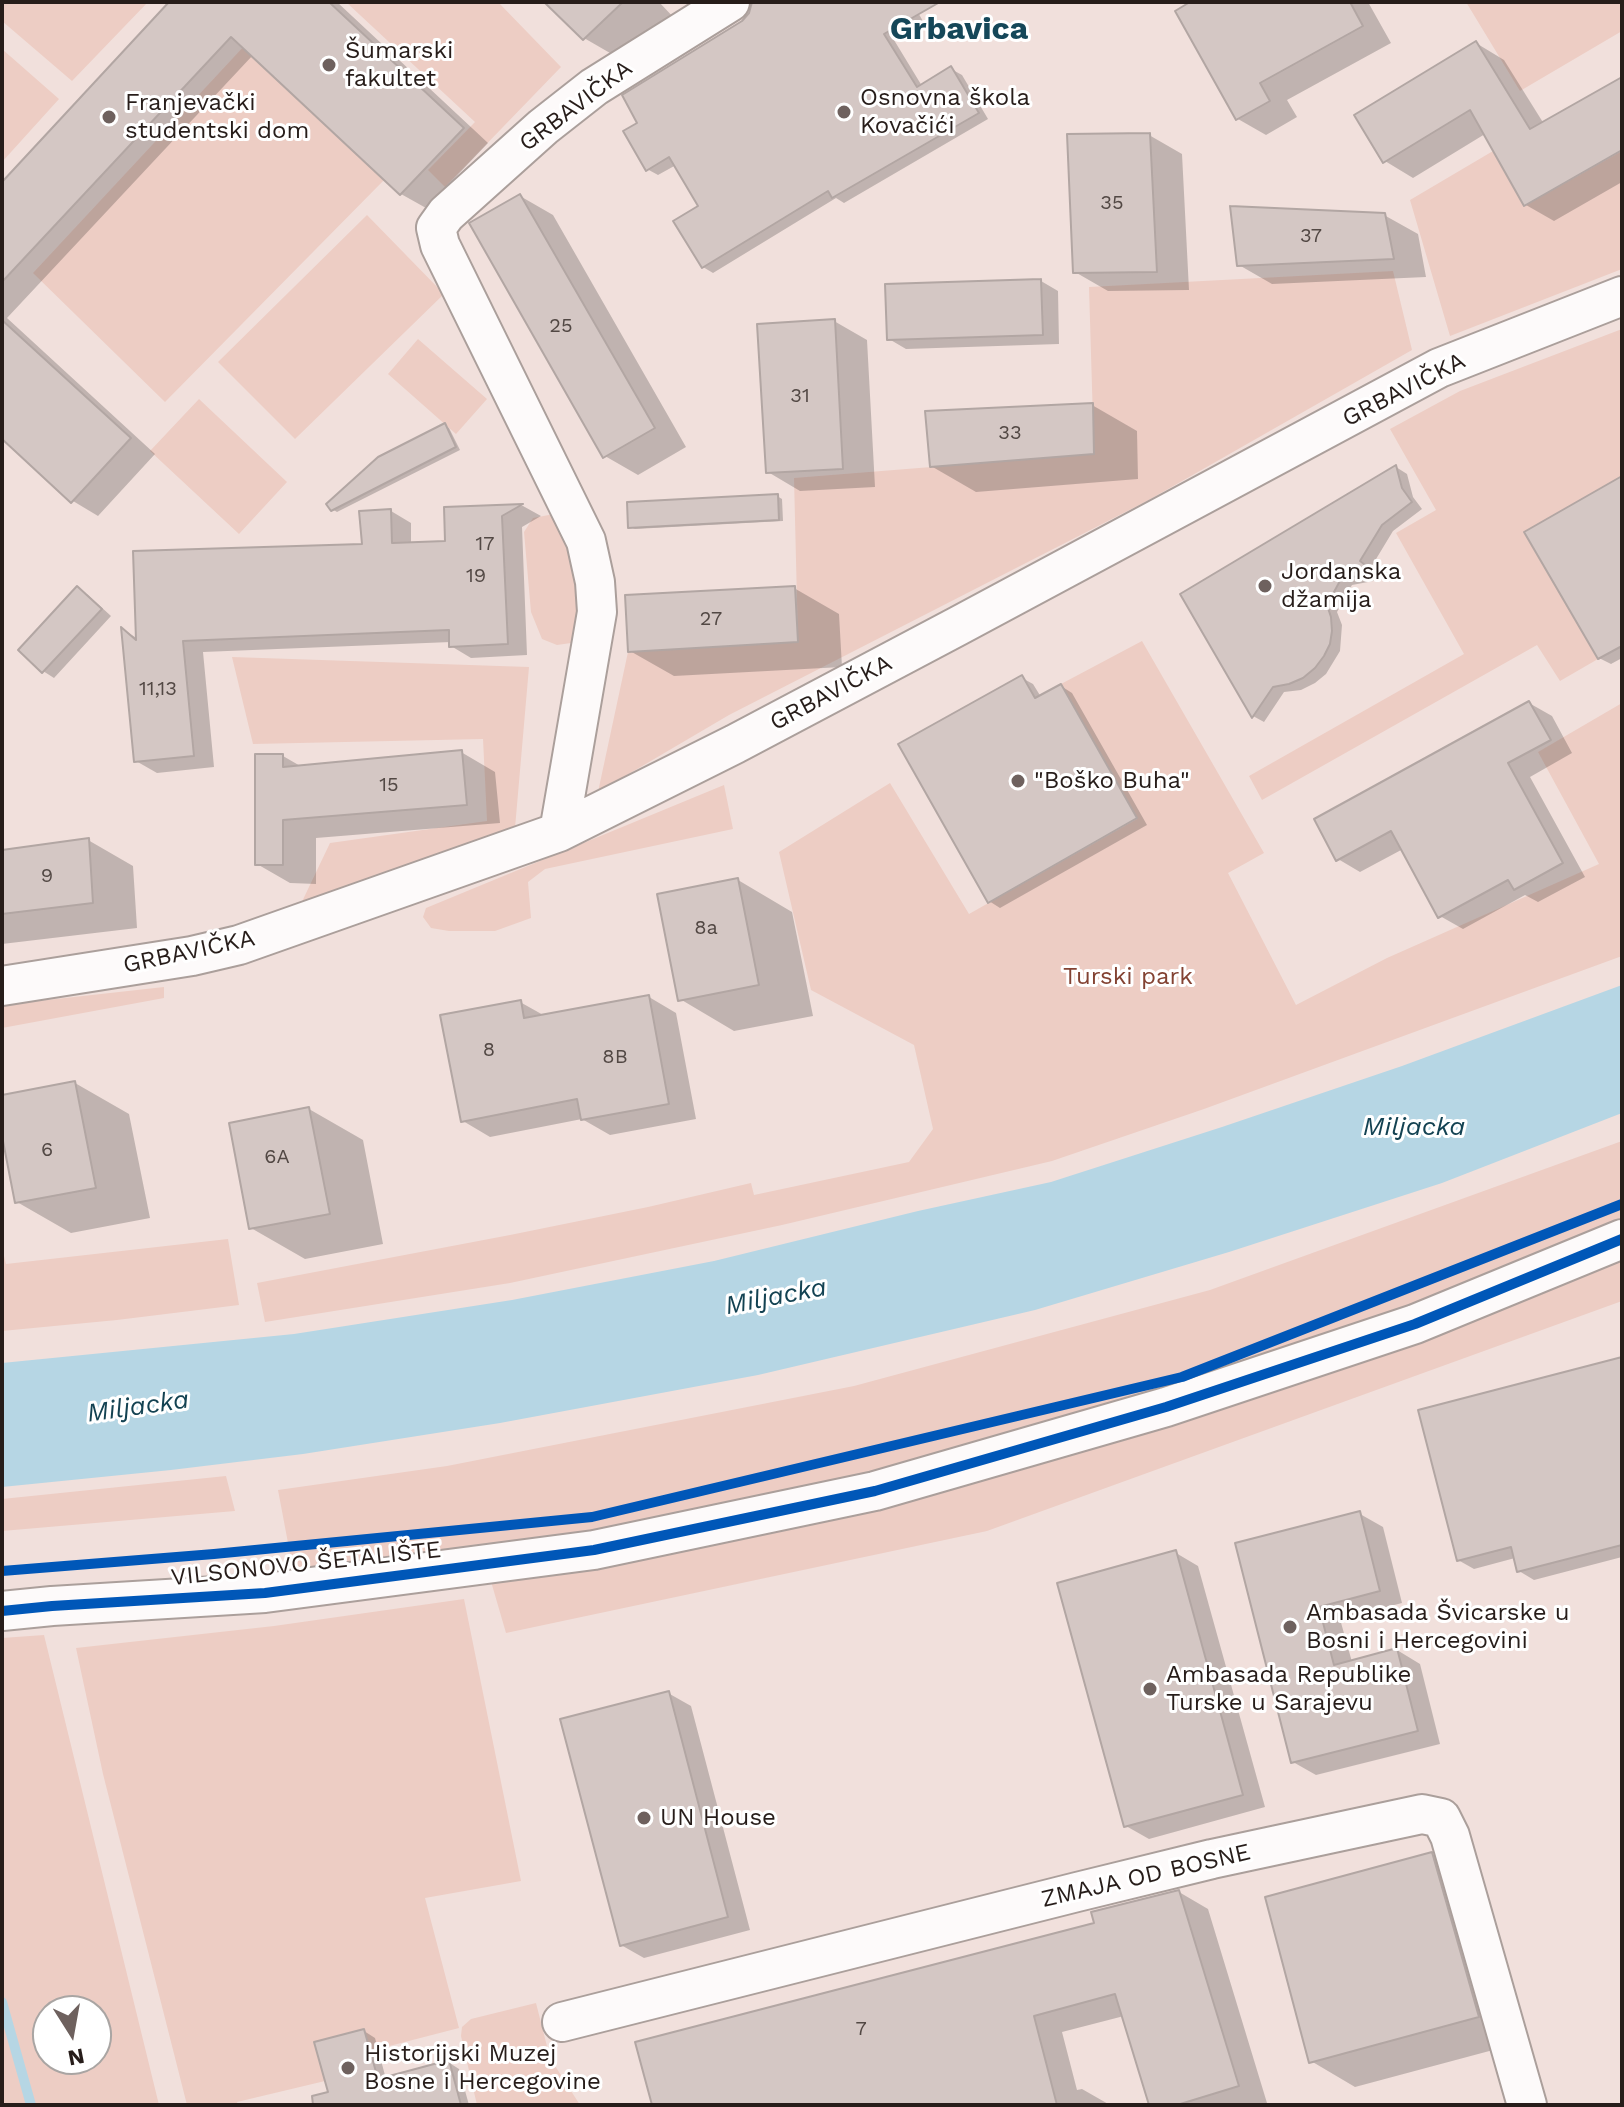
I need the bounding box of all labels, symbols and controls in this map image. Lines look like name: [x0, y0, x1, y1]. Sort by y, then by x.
district label: Grbavica: [890, 11, 1028, 49]
place label: Šumarski fakultet: [345, 37, 453, 93]
street label: GRBAVIČKA: [514, 54, 638, 158]
marker: Šumarski fakultet: [320, 56, 338, 74]
place label: Osnovna škola Kovačići: [860, 84, 1030, 140]
place label: Franjevački studentski dom: [125, 89, 309, 145]
marker: Osnovna škola Kovačići: [835, 103, 853, 121]
marker: Franjevački studentski dom: [100, 108, 118, 126]
house number: 35: [1100, 191, 1124, 215]
house number: 37: [1300, 224, 1322, 248]
house number: 25: [549, 314, 573, 338]
street label: GRBAVIČKA: [1338, 347, 1470, 433]
house number: 31: [790, 384, 810, 408]
house number: 33: [998, 421, 1022, 445]
house number: 17: [475, 532, 495, 556]
place label: Jordanska džamija: [1281, 558, 1401, 614]
house number: 19: [466, 564, 486, 588]
marker: Jordanska džamija: [1256, 577, 1274, 595]
house number: 27: [700, 607, 722, 631]
street label: GRBAVIČKA: [765, 649, 897, 737]
house number: 11,13: [139, 677, 177, 701]
place label: "Boško Buha": [1034, 767, 1190, 795]
marker: "Boško Buha": [1009, 772, 1027, 790]
house number: 15: [379, 773, 399, 797]
house number: 9: [41, 864, 53, 888]
house number: 8a: [694, 916, 718, 940]
street label: GRBAVIČKA: [121, 924, 257, 980]
park label: Turski park: [1063, 963, 1193, 991]
house number: 8: [483, 1038, 495, 1062]
house number: 8B: [602, 1045, 628, 1069]
water label: Miljacka: [1363, 1111, 1465, 1143]
house number: 6: [41, 1138, 53, 1162]
house number: 6A: [264, 1145, 290, 1169]
water label: Miljacka: [723, 1272, 829, 1322]
water label: Miljacka: [85, 1384, 191, 1430]
street label: VILSONOVO ŠETALIŠTE: [169, 1535, 443, 1593]
place label: Ambasada Švicarske u Bosni i Hercegovini: [1306, 1599, 1569, 1655]
marker: Ambasada Švicarske u Bosni i Hercegovini: [1281, 1618, 1299, 1636]
place label: Ambasada Republike Turske u Sarajevu: [1166, 1661, 1411, 1717]
marker: Ambasada Republike Turske u Sarajevu: [1141, 1680, 1159, 1698]
place label: UN House: [660, 1804, 776, 1832]
marker: UN House: [635, 1809, 653, 1827]
street label: ZMAJA OD BOSNE: [1039, 1838, 1253, 1914]
north arrow: [32, 1995, 112, 2075]
house number: 7: [855, 2017, 867, 2041]
place label: Historijski Muzej Bosne i Hercegovine: [364, 2040, 601, 2096]
text: N: [66, 2043, 87, 2071]
marker: Historijski Muzej Bosne i Hercegovine: [339, 2059, 357, 2077]

